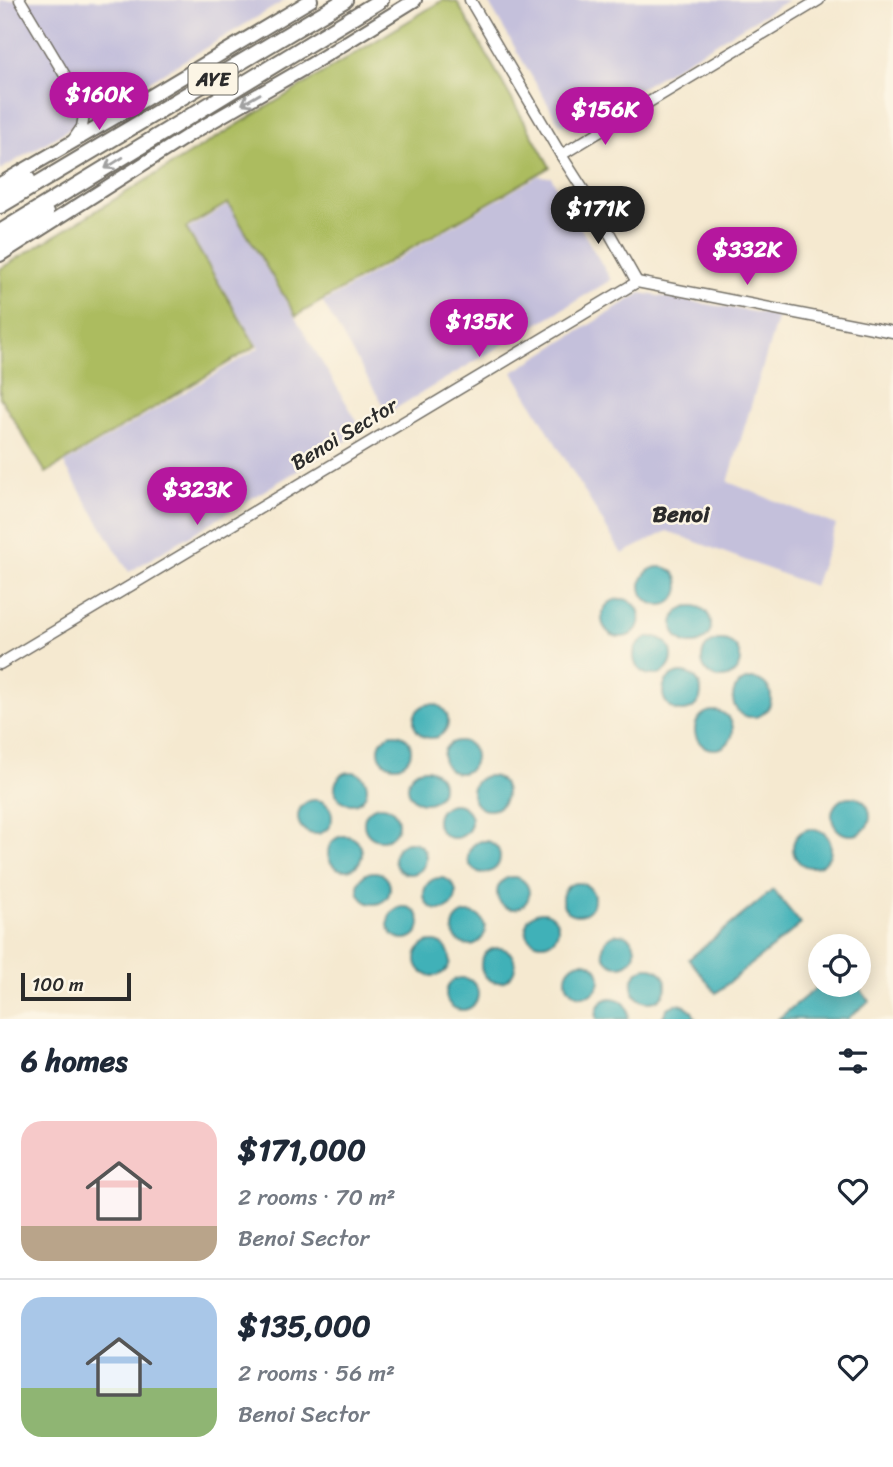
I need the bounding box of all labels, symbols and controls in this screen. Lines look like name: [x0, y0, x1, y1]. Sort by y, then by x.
road number: AYE: [188, 64, 238, 94]
pin: $160K: [50, 72, 148, 132]
text: $160K: [66, 74, 132, 115]
pin: $156K: [556, 88, 654, 147]
text: $156K: [572, 89, 638, 130]
one-way arrow: [241, 92, 261, 106]
one-way arrow: [105, 157, 125, 171]
pin: $171K: [549, 187, 647, 246]
text: $171K: [567, 188, 629, 229]
pin: $332K: [698, 228, 796, 287]
text: $332K: [713, 229, 781, 270]
pin: $135K: [430, 300, 528, 359]
text: $135K: [446, 301, 512, 342]
street label: Benoi Sector: [283, 386, 406, 481]
pin: $323K: [148, 468, 246, 527]
text: $323K: [163, 469, 231, 510]
district label: Benoi: [653, 494, 711, 535]
map controls: [808, 934, 871, 997]
button: locate: [808, 934, 871, 997]
text: 100 m: [32, 968, 84, 1001]
scale bar: [21, 970, 131, 1002]
text: 6 homes: [21, 1034, 128, 1088]
icon: filters: [834, 1042, 872, 1080]
text: $171,000: [238, 1123, 366, 1177]
icon: home: [77, 1149, 161, 1233]
icon: heart: [834, 1172, 872, 1210]
text: 2 rooms · 70 m²: [238, 1177, 396, 1218]
text: Benoi Sector: [238, 1218, 369, 1259]
text: $135,000: [238, 1299, 371, 1353]
icon: home: [77, 1325, 161, 1409]
icon: heart: [834, 1348, 872, 1386]
text: 2 rooms · 56 m²: [238, 1353, 395, 1394]
text: Benoi Sector: [238, 1394, 369, 1435]

